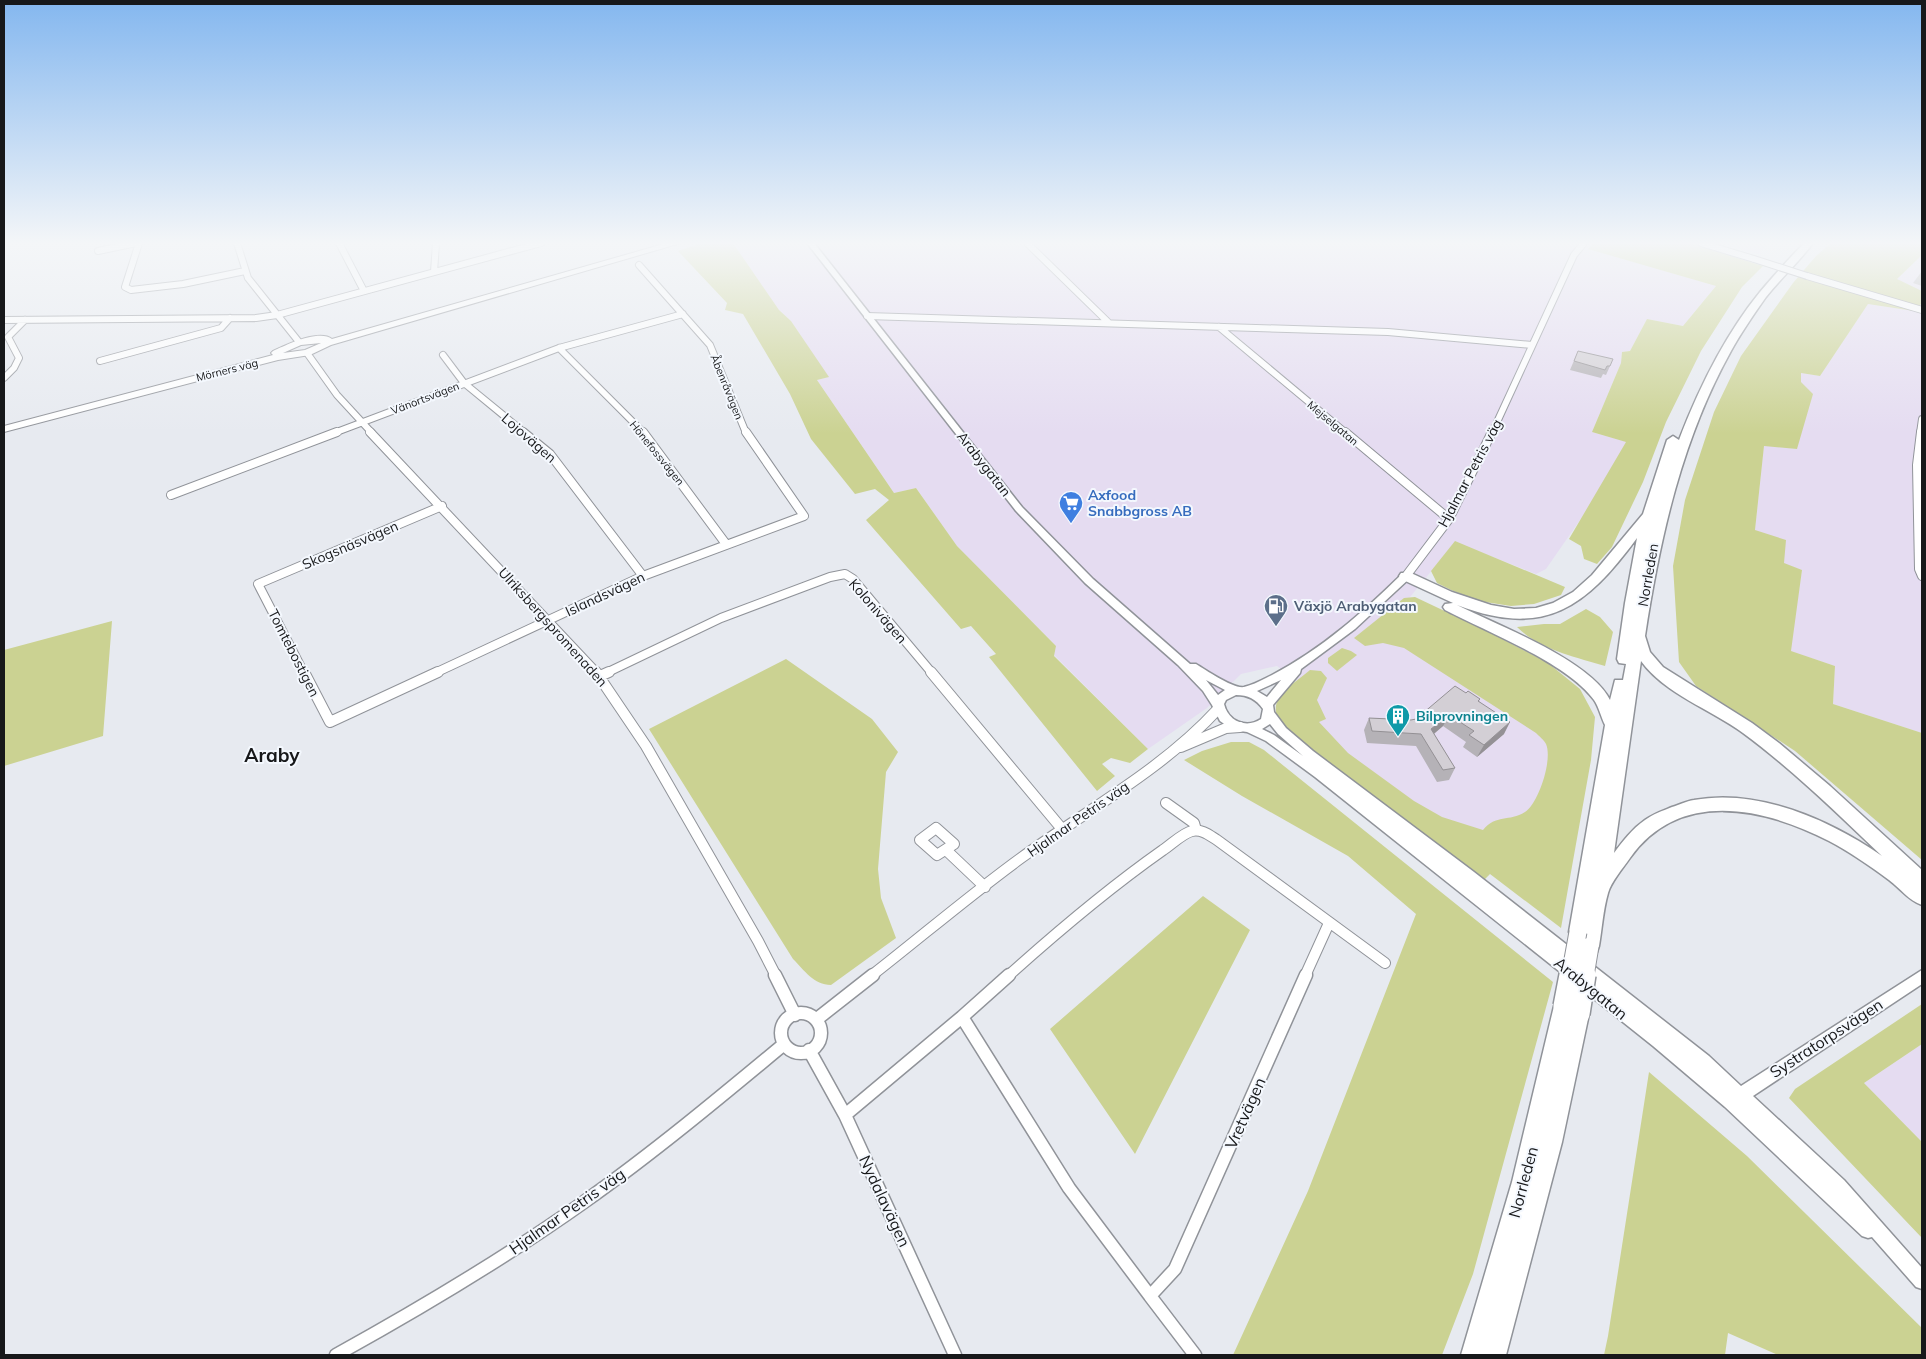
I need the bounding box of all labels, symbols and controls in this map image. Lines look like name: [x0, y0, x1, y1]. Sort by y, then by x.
street label: Åbenråvägen: [708, 352, 747, 422]
street label: Mörners väg: [195, 356, 259, 384]
street label: Vänortsvägen: [389, 379, 461, 417]
street label: Mejselgatan: [1305, 398, 1361, 448]
street label: Lojovägen: [498, 409, 560, 467]
street label: Hjalmar Petris väg: [1434, 416, 1506, 530]
street label: Hönefossvägen: [627, 418, 687, 488]
street label: Arabygatan: [953, 428, 1015, 500]
place label: Axfood Snabbgross AB: [1088, 486, 1192, 520]
supermarket icon: Axfood Snabbgross AB: [1058, 490, 1084, 524]
street label: Skogsnäsvägen: [299, 517, 401, 573]
street label: Norrleden: [1634, 542, 1662, 608]
street label: Ulriksbergspromenaden: [495, 564, 611, 690]
street label: Islandsvägen: [562, 568, 648, 620]
street label: Kolonivägen: [845, 575, 911, 647]
fuel station icon: Växjö Arabygatan: [1263, 593, 1289, 627]
place label: Växjö Arabygatan: [1293, 597, 1417, 615]
street label: Tomtebostigen: [264, 606, 324, 700]
building icon: Bilprovningen: [1385, 703, 1411, 737]
place label: Bilprovningen: [1416, 707, 1508, 725]
district label: Araby: [244, 743, 300, 767]
street label: Hjalmar Petris väg: [1024, 777, 1132, 861]
street label: Arabygatan: [1550, 952, 1632, 1024]
street label: Systratorpsvägen: [1766, 994, 1886, 1082]
street label: Vretvägen: [1220, 1074, 1270, 1152]
street label: Norrleden: [1504, 1144, 1542, 1220]
street label: Nydalavägen: [855, 1152, 915, 1250]
street label: Hjalmar Petris väg: [505, 1164, 629, 1258]

